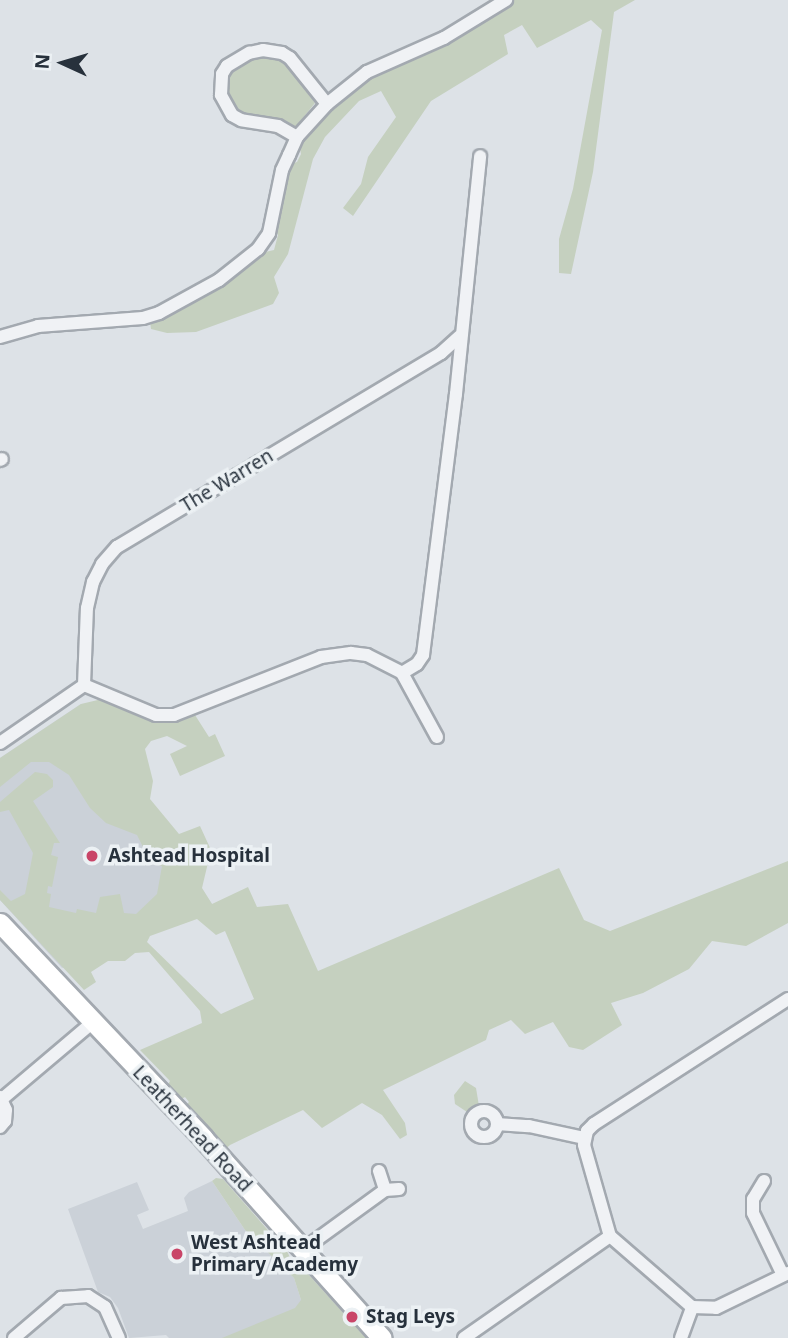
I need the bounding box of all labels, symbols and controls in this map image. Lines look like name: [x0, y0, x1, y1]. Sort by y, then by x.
north arrow: [28, 28, 98, 98]
text: N: [29, 53, 56, 70]
street label: The Warren: [177, 445, 277, 517]
place label: Ashtead Hospital: [108, 845, 270, 867]
marker: Ashtead Hospital: [82, 846, 102, 866]
street label: Leatherhead Road: [128, 1061, 256, 1197]
place label: West Ashtead Primary Academy: [191, 1232, 358, 1276]
marker: West Ashtead Primary Academy: [169, 1246, 185, 1262]
place label: Stag Leys: [366, 1306, 455, 1328]
marker: Stag Leys: [344, 1309, 360, 1325]

